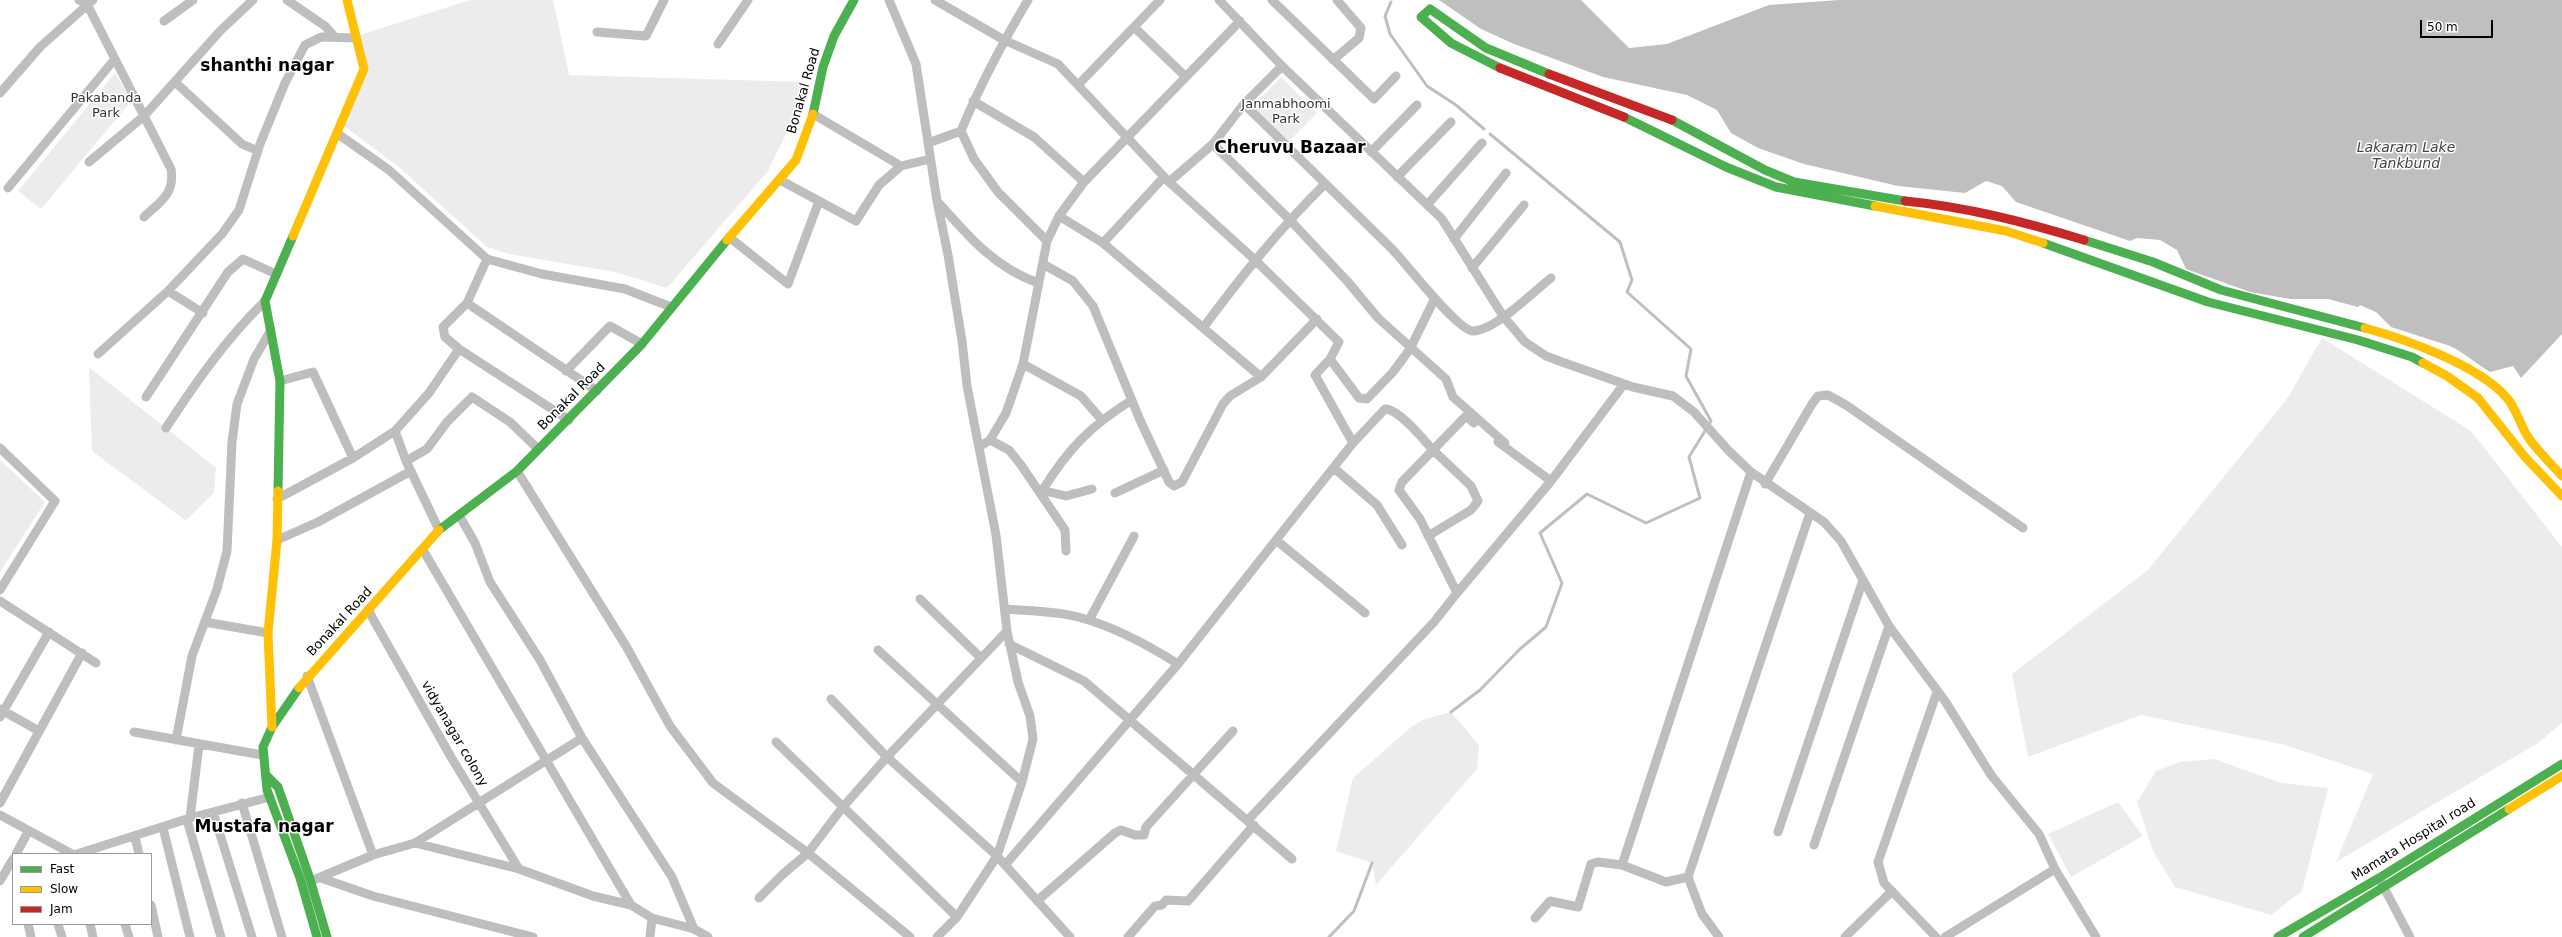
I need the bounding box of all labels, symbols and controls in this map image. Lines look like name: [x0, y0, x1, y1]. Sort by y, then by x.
scale bar: [2422, 12, 2495, 38]
text: 50 m: [2427, 20, 2458, 34]
street label: Bonakal Road: [784, 46, 824, 136]
district label: shanthi nagar: [200, 57, 334, 77]
park label: Pakabanda Park: [70, 91, 142, 122]
park label: Janmabhoomi Park: [1241, 97, 1331, 128]
district label: Cheruvu Bazaar: [1214, 139, 1366, 159]
water label: Lakaram Lake Tankbund: [2357, 140, 2455, 172]
street label: Bonakal Road: [535, 360, 609, 434]
street label: Bonakal Road: [304, 584, 376, 660]
street label: vidyanagar colony: [417, 678, 491, 790]
street label: Mamata Hospital road: [2349, 795, 2479, 885]
district label: Mustafa nagar: [194, 818, 334, 838]
legend: [12, 853, 152, 925]
text: Fast: [50, 862, 74, 876]
text: Slow: [50, 882, 78, 896]
text: Jam: [50, 902, 73, 916]

